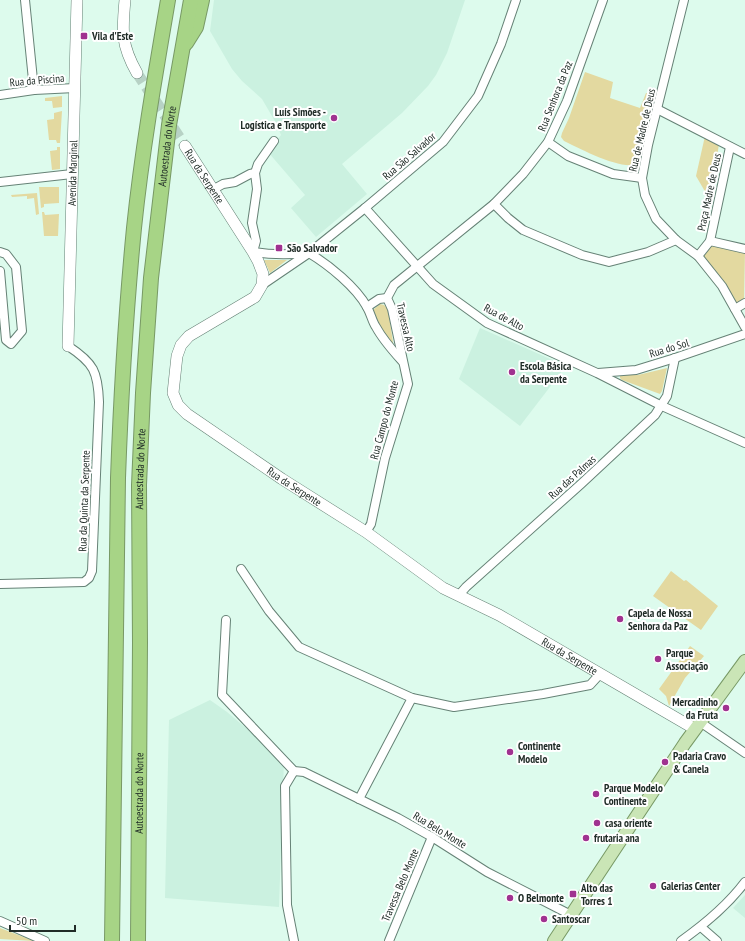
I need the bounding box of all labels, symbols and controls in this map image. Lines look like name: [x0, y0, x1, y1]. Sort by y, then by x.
place label: Vila d'Este: [91, 29, 134, 43]
marker: Vila d'Este: [79, 31, 89, 41]
street label: Rua Senhora da Paz: [535, 59, 575, 133]
street label: Rua da Piscina: [9, 71, 65, 89]
street label: Rua de Madre de Deus: [626, 87, 658, 173]
street label: Autoestrada do Norte: [155, 104, 179, 187]
place label: Luís Simões - Logística e Transporte: [241, 105, 326, 132]
marker: Luís Simões - Logística e Transporte: [329, 113, 339, 123]
street label: Rua São Salvador: [380, 129, 438, 183]
street label: Avenida Marginal: [65, 140, 80, 206]
street label: Rua da Serpente: [182, 146, 227, 207]
street label: Praça Madre de Deus: [694, 152, 724, 232]
place label: São Salvador: [287, 241, 338, 255]
marker: São Salvador: [274, 243, 284, 253]
street label: Travessa Alto: [394, 301, 418, 353]
street label: Rua de Alto: [481, 301, 527, 334]
street label: Rua do Sol: [648, 335, 691, 361]
place label: Escola Básica da Serpente: [520, 359, 572, 386]
marker: Escola Básica da Serpente: [507, 367, 517, 377]
street label: Rua Campo do Monte: [367, 379, 401, 461]
street label: Autoestrada do Norte: [132, 428, 148, 510]
street label: Rua da Quinta da Serpente: [75, 450, 93, 552]
street label: Rua das Palmas: [545, 452, 599, 502]
street label: Rua da Serpente: [264, 464, 325, 509]
place label: Capela de Nossa Senhora da Paz: [628, 606, 692, 633]
marker: Capela de Nossa Senhora da Paz: [615, 614, 625, 624]
street label: Rua da Serpente: [539, 634, 600, 678]
place label: Parque Associação: [665, 646, 708, 673]
marker: Parque Associação: [653, 654, 663, 664]
place label: Mercadinho da Fruta: [672, 695, 718, 722]
marker: Mercadinho da Fruta: [721, 703, 731, 713]
place label: Continente Modelo: [518, 739, 561, 766]
marker: Continente Modelo: [505, 747, 515, 757]
place label: Padaria Cravo & Canela: [673, 749, 726, 776]
street label: Autoestrada do Norte: [132, 752, 146, 834]
marker: Padaria Cravo & Canela: [660, 757, 670, 767]
place label: Parque Modelo Continente: [604, 781, 663, 808]
marker: Parque Modelo Continente: [591, 789, 601, 799]
street label: Rua Belo Monte: [411, 808, 470, 852]
place label: casa oriente: [605, 816, 652, 830]
marker: casa oriente: [592, 818, 602, 828]
place label: frutaria ana: [594, 831, 640, 845]
marker: frutaria ana: [581, 833, 591, 843]
street label: Travessa Belo Monte: [378, 846, 422, 924]
place label: Galerias Center: [661, 879, 721, 893]
place label: Alto das Torres 1: [580, 881, 613, 908]
marker: Galerias Center: [648, 881, 658, 891]
marker: Alto das Torres 1: [568, 889, 578, 899]
place label: O Belmonte: [518, 891, 564, 905]
marker: O Belmonte: [505, 893, 515, 903]
scale bar: [10, 907, 75, 933]
place label: Santoscar: [552, 912, 591, 926]
text: 50 m: [16, 913, 37, 928]
marker: Santoscar: [539, 914, 549, 924]

